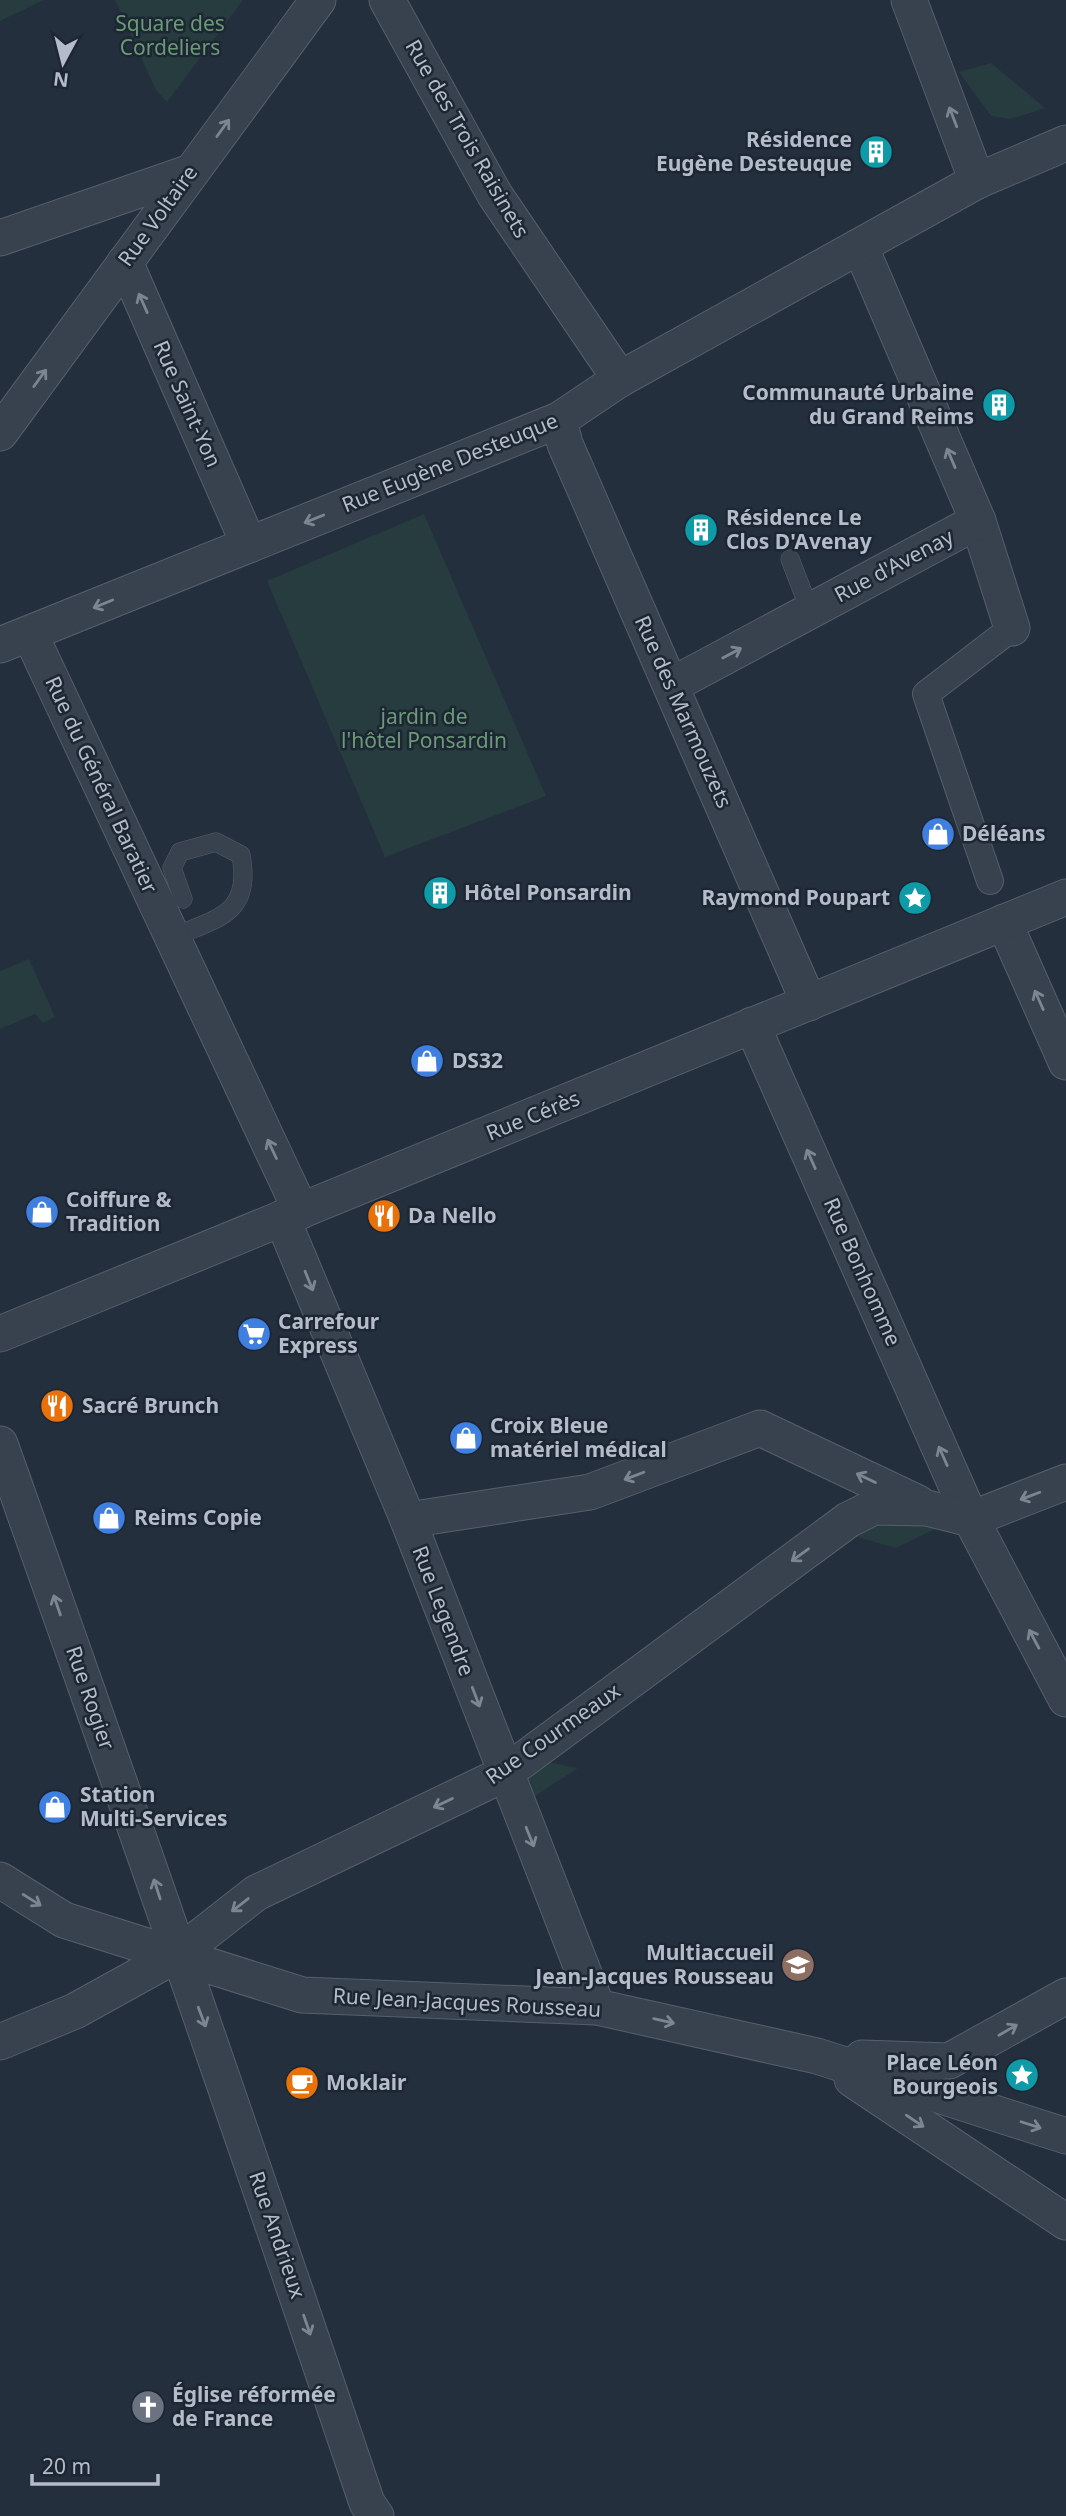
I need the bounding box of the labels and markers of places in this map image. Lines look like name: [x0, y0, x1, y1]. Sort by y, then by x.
place label: Résidence Eugène Desteuque: [656, 125, 852, 177]
building icon: Résidence Eugène Desteuque: [857, 133, 895, 171]
place label: Communauté Urbaine du Grand Reims: [742, 378, 974, 430]
building icon: Communauté Urbaine du Grand Reims: [980, 386, 1018, 424]
place label: Résidence Le Clos D'Avenay: [726, 503, 872, 555]
building icon: Résidence Le Clos D'Avenay: [682, 511, 720, 549]
shop icon: Déléans: [919, 815, 957, 853]
place label: Déléans: [962, 819, 1045, 847]
building icon: Hôtel Ponsardin: [421, 874, 459, 912]
place label: Hôtel Ponsardin: [464, 878, 632, 906]
place icon: Raymond Poupart: [896, 879, 934, 917]
place label: Raymond Poupart: [702, 883, 890, 911]
shop icon: DS32: [408, 1042, 446, 1080]
place label: DS32: [452, 1046, 503, 1074]
place label: Coiffure & Tradition: [66, 1185, 172, 1237]
shop icon: Coiffure & Tradition: [23, 1193, 61, 1231]
restaurant icon: Da Nello: [365, 1197, 403, 1235]
place label: Da Nello: [408, 1201, 497, 1229]
place label: Carrefour Express: [278, 1307, 380, 1359]
supermarket icon: Carrefour Express: [235, 1315, 273, 1353]
restaurant icon: Sacré Brunch: [38, 1387, 76, 1425]
place label: Sacré Brunch: [82, 1391, 219, 1419]
place label: Croix Bleue matériel médical: [490, 1411, 667, 1463]
shop icon: Croix Bleue matériel médical: [447, 1419, 485, 1457]
shop icon: Reims Copie: [90, 1499, 128, 1537]
place label: Reims Copie: [134, 1503, 262, 1531]
place label: Station Multi-Services: [80, 1780, 228, 1832]
shop icon: Station Multi-Services: [36, 1788, 74, 1826]
place label: Multiaccueil Jean-Jacques Rousseau: [533, 1938, 774, 1990]
school or university icon: Multiaccueil Jean-Jacques Rousseau: [779, 1946, 817, 1984]
place label: Place Léon Bourgeois: [886, 2048, 998, 2100]
place icon: Place Léon Bourgeois: [1003, 2056, 1041, 2094]
cafe icon: Moklair: [283, 2064, 321, 2102]
place label: Moklair: [326, 2068, 407, 2096]
place label: Église réformée de France: [172, 2380, 336, 2432]
church icon: Église réformée de France: [129, 2388, 167, 2426]

